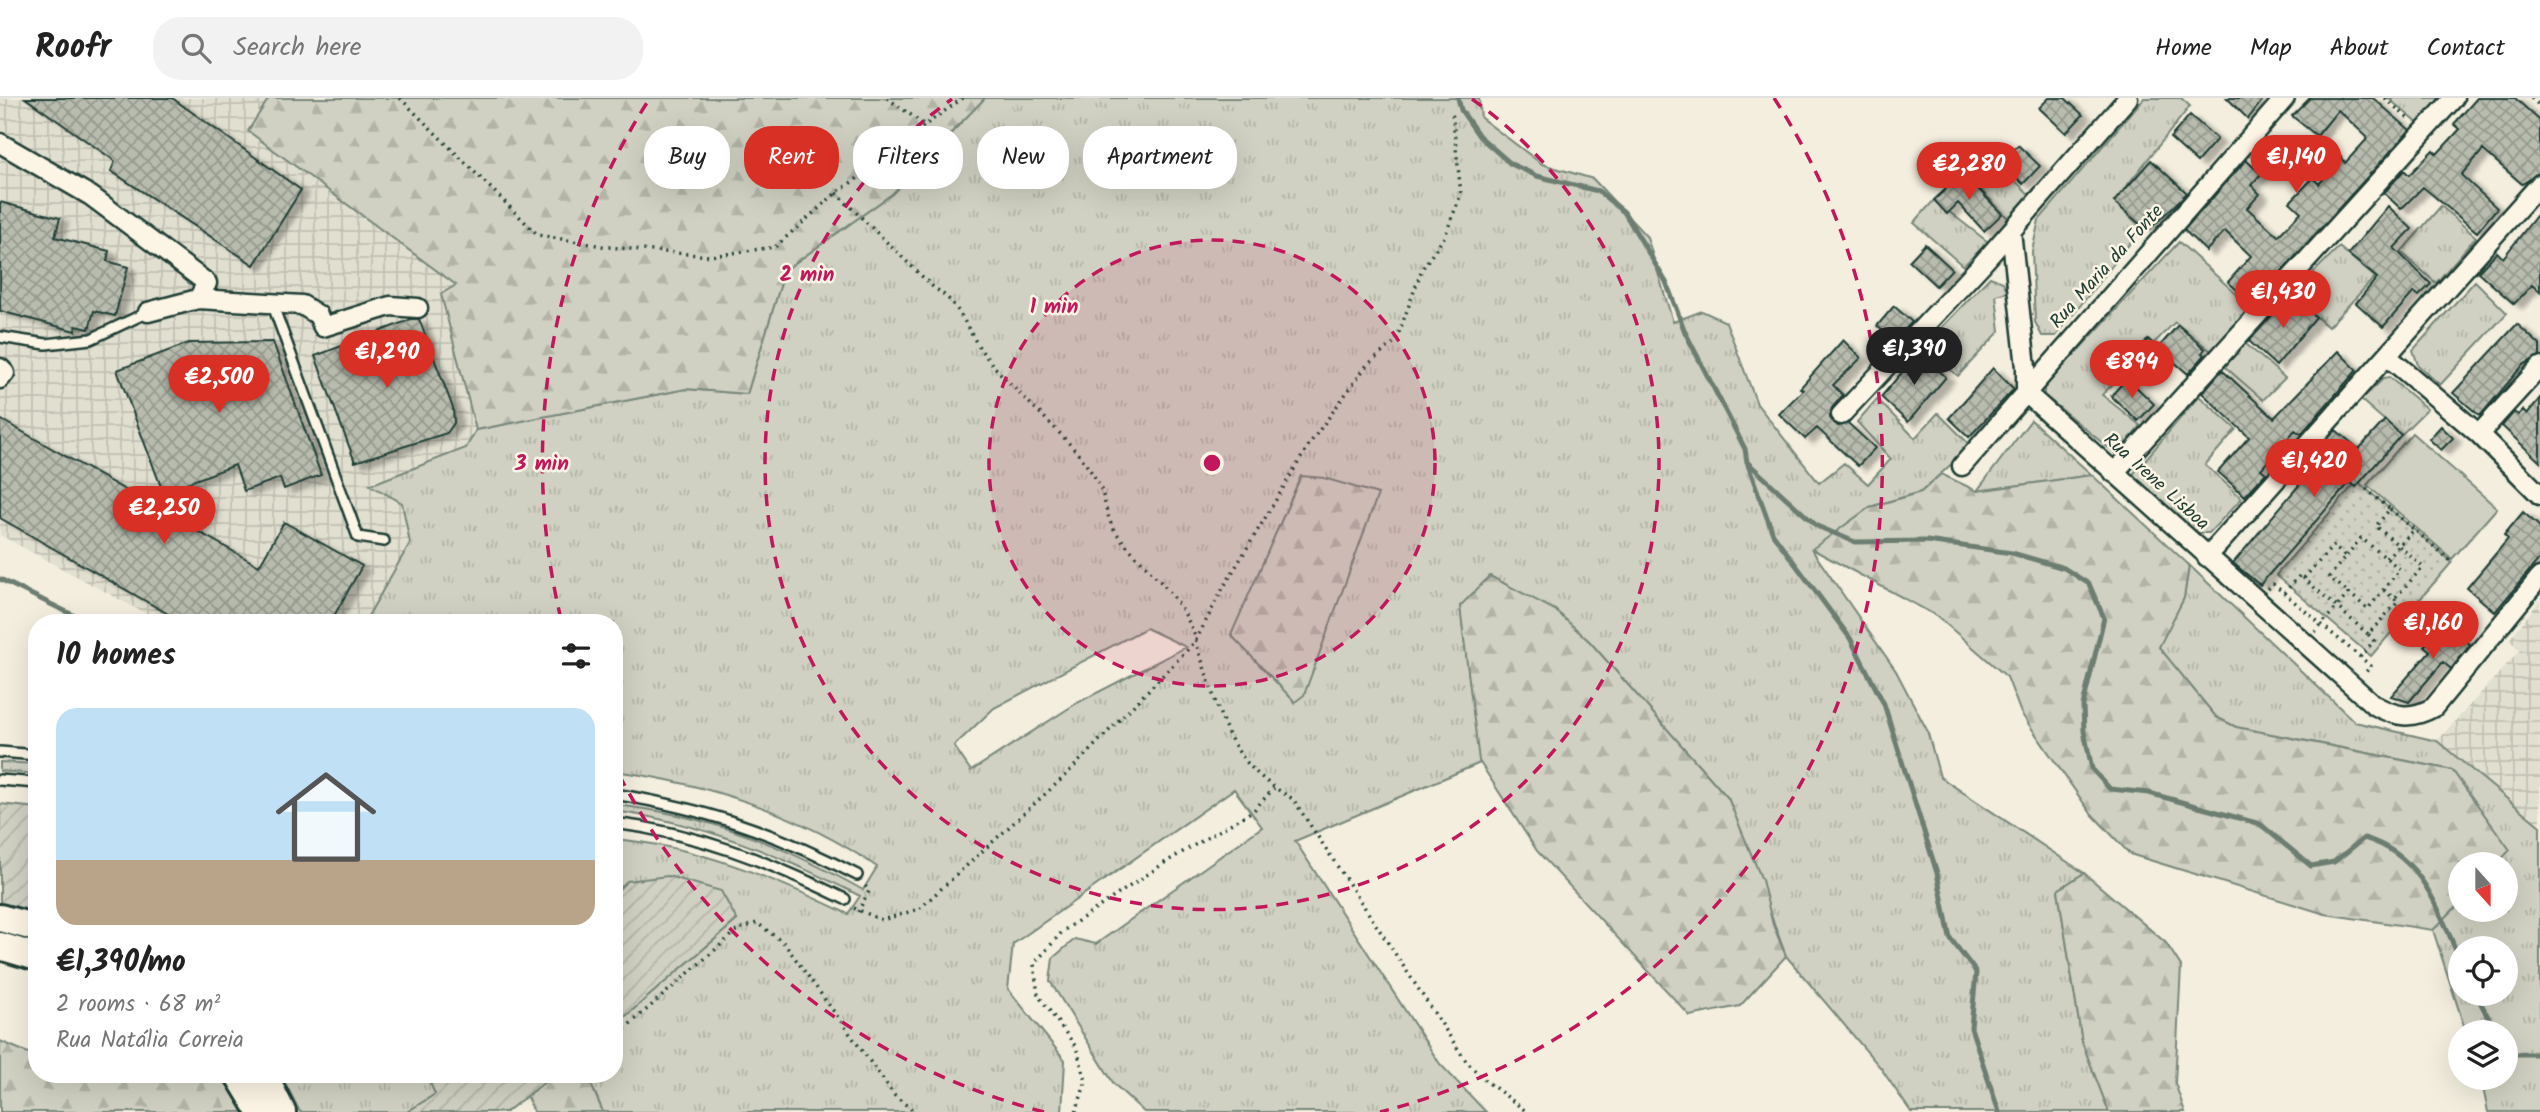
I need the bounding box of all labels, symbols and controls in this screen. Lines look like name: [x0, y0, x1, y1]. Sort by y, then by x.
search box: [153, 17, 643, 80]
text: Roofr: [35, 22, 111, 75]
text: Search here: [233, 27, 361, 69]
icon: search: [177, 29, 215, 67]
text: Home: [2155, 29, 2212, 68]
text: Map: [2250, 29, 2292, 68]
text: About: [2330, 29, 2388, 68]
text: Contact: [2426, 29, 2505, 68]
chip: Buy: [644, 126, 730, 189]
chip: Rent: [744, 126, 839, 189]
chip: Filters: [853, 126, 963, 189]
chip: New: [977, 126, 1069, 189]
chip: Apartment: [1083, 126, 1237, 189]
pin: €1,140: [2239, 136, 2353, 195]
text: €1,140: [2267, 140, 2325, 176]
pin: €2,280: [1912, 142, 2026, 202]
text: €2,280: [1933, 147, 2005, 183]
street label: Rua Maria da Fonte: [2043, 198, 2172, 336]
text: 2 min: [780, 259, 834, 292]
pin: €1,430: [2226, 271, 2340, 330]
text: €1,430: [2251, 275, 2315, 311]
text: 1 min: [1030, 291, 1078, 324]
pin: €1,390: [1857, 328, 1971, 387]
pin: €1,290: [330, 330, 444, 390]
text: €1,390: [1882, 332, 1946, 368]
text: €1,290: [355, 335, 419, 371]
pin: €894: [2091, 341, 2173, 400]
text: €894: [2106, 345, 2158, 381]
pin: €2,500: [162, 356, 276, 415]
text: €2,500: [184, 360, 254, 396]
street label: Rua Irene Lisboa: [2096, 426, 2216, 538]
pin: €1,420: [2257, 440, 2371, 499]
text: €1,420: [2281, 444, 2347, 480]
text: 3 min: [514, 448, 569, 481]
centre of rings: [1200, 451, 1224, 475]
pin: €2,250: [107, 486, 221, 546]
text: €2,250: [129, 491, 199, 527]
pin: €1,160: [2376, 602, 2490, 661]
text: €1,160: [2404, 606, 2462, 642]
text: 10 homes: [56, 632, 176, 680]
icon: filters: [557, 637, 595, 675]
icon: home: [263, 754, 389, 880]
north arrow: [2448, 852, 2518, 922]
map controls: [2448, 852, 2518, 1090]
button: locate: [2448, 936, 2518, 1006]
text: €1,390/mo: [56, 939, 186, 987]
text: 2 rooms · 68 m²: [56, 987, 220, 1023]
button: layers: [2448, 1020, 2518, 1090]
text: Rua Natália Correia: [56, 1023, 244, 1059]

